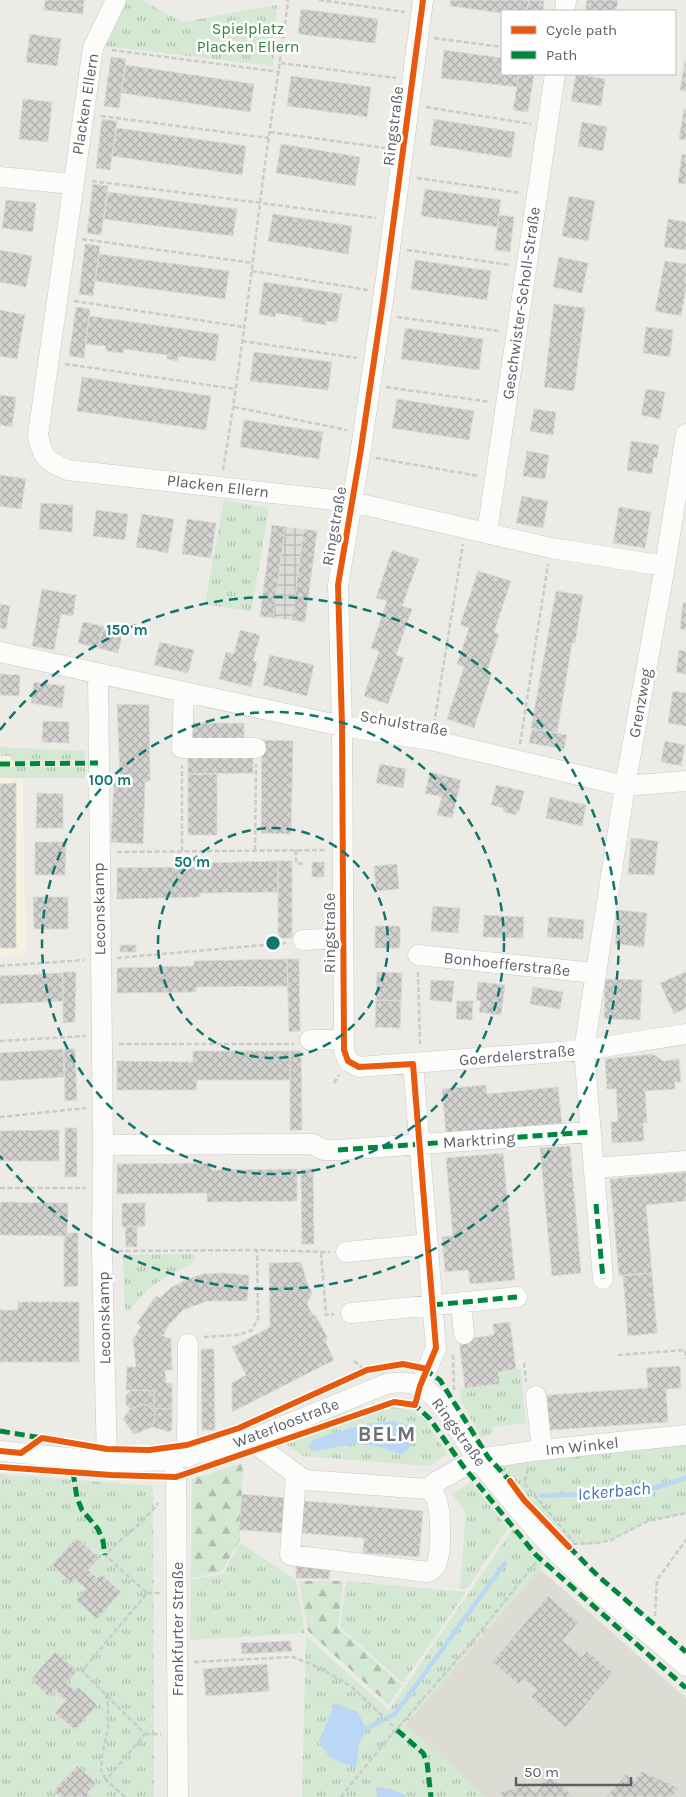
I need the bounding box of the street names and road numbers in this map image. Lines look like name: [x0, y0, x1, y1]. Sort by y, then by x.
street label: Placken Ellern: [68, 52, 102, 156]
street label: Ringstraße: [379, 85, 407, 167]
street label: Geschwister-Scholl-Straße: [498, 205, 544, 401]
street label: Placken Ellern: [166, 470, 270, 502]
street label: Ringstraße: [318, 485, 350, 567]
street label: Grenzweg: [625, 667, 655, 739]
street label: Schulstraße: [359, 706, 449, 740]
street label: Leconskamp: [89, 862, 109, 956]
street label: Ringstraße: [320, 893, 339, 973]
street label: Bonhoefferstraße: [443, 948, 571, 980]
street label: Goerdelerstraße: [458, 1040, 576, 1070]
street label: Marktring: [442, 1128, 516, 1152]
street label: Leconskamp: [94, 1271, 114, 1365]
street label: Waterloostraße: [230, 1394, 342, 1452]
street label: Ringstraße: [428, 1394, 490, 1470]
street label: Im Winkel: [544, 1433, 620, 1459]
street label: Frankfurter Straße: [168, 1562, 187, 1696]

